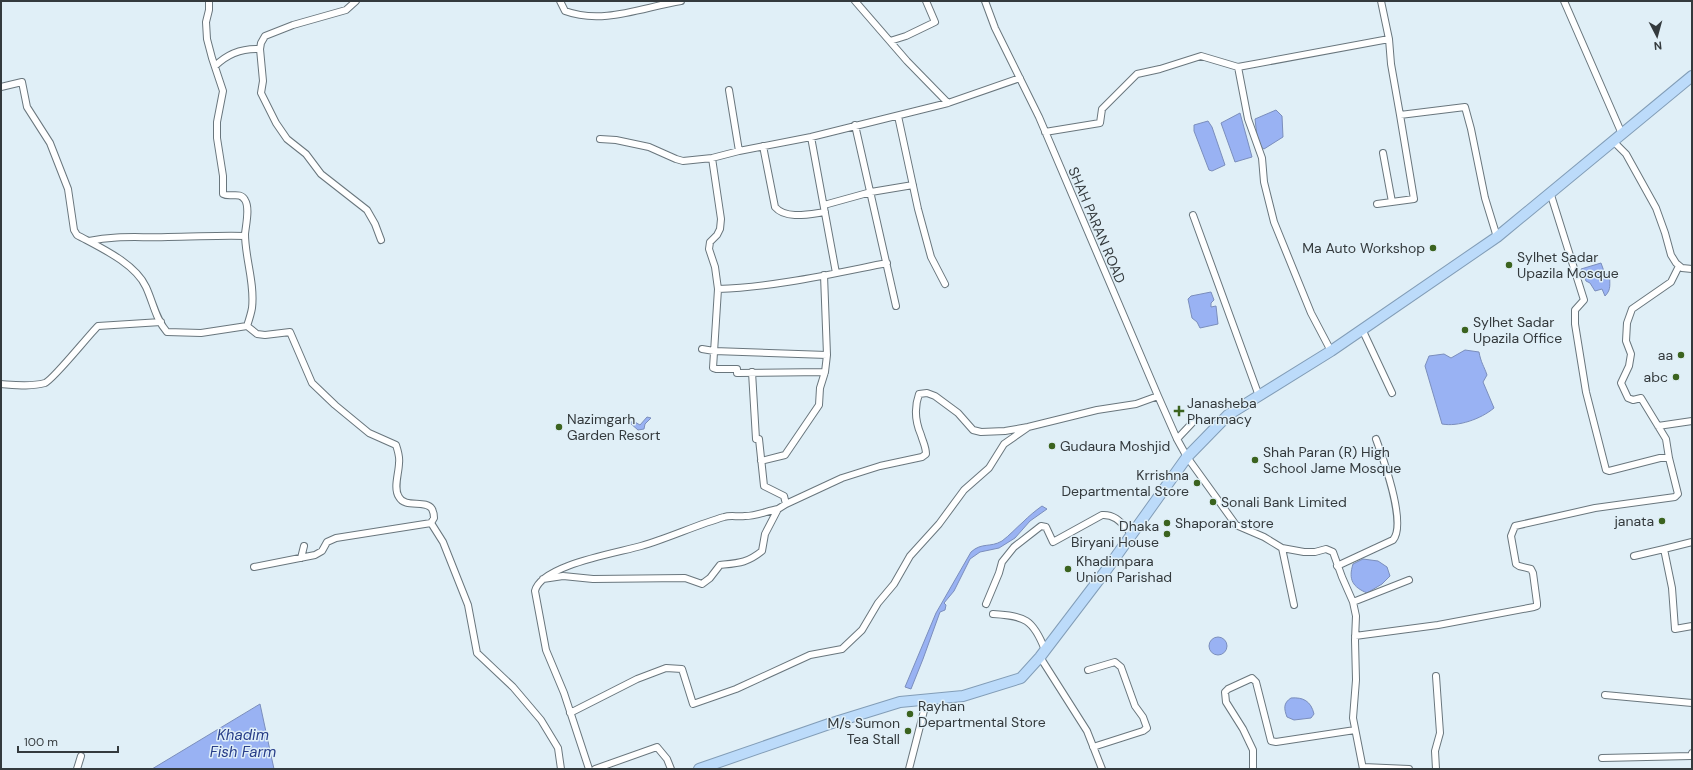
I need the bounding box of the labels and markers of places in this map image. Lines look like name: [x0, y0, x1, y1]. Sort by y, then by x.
place label: Ma Auto Workshop: [1302, 239, 1425, 257]
marker: Ma Auto Workshop: [1428, 243, 1438, 253]
place label: Sylhet Sadar Upazila Mosque: [1517, 248, 1619, 282]
marker: Sylhet Sadar Upazila Mosque: [1504, 260, 1514, 270]
place label: Sylhet Sadar Upazila Office: [1473, 313, 1562, 347]
marker: Sylhet Sadar Upazila Office: [1460, 325, 1470, 335]
place label: aa: [1658, 346, 1673, 364]
marker: aa: [1676, 350, 1686, 360]
place label: abc: [1644, 368, 1668, 386]
marker: abc: [1671, 372, 1681, 382]
place label: Janasheba Pharmacy: [1187, 394, 1257, 428]
marker: Janasheba Pharmacy: [1174, 406, 1184, 416]
place label: Nazimgarh Garden Resort: [567, 410, 660, 444]
marker: Nazimgarh Garden Resort: [554, 422, 564, 432]
place label: Gudaura Moshjid: [1060, 437, 1170, 455]
marker: Gudaura Moshjid: [1047, 441, 1057, 451]
place label: Shah Paran (R) High School Jame Mosque: [1263, 443, 1401, 477]
marker: Shah Paran (R) High School Jame Mosque: [1250, 455, 1260, 465]
place label: Krrishna Departmental Store: [1061, 466, 1189, 500]
marker: Krrishna Departmental Store: [1192, 478, 1202, 488]
place label: Sonali Bank Limited: [1221, 493, 1347, 511]
marker: Sonali Bank Limited: [1208, 497, 1218, 507]
place label: janata: [1613, 512, 1654, 530]
place label: Shaporan store: [1175, 514, 1274, 532]
marker: janata: [1657, 516, 1667, 526]
place label: Dhaka Biryani House: [1071, 517, 1159, 551]
marker: Shaporan store: [1162, 518, 1172, 528]
marker: Dhaka Biryani House: [1162, 529, 1172, 539]
place label: Khadimpara Union Parishad: [1076, 552, 1172, 586]
marker: Khadimpara Union Parishad: [1063, 564, 1073, 574]
place label: Rayhan Departmental Store: [918, 697, 1046, 731]
marker: Rayhan Departmental Store: [905, 709, 915, 719]
place label: M/s Sumon Tea Stall: [827, 714, 900, 748]
marker: M/s Sumon Tea Stall: [903, 726, 913, 736]

